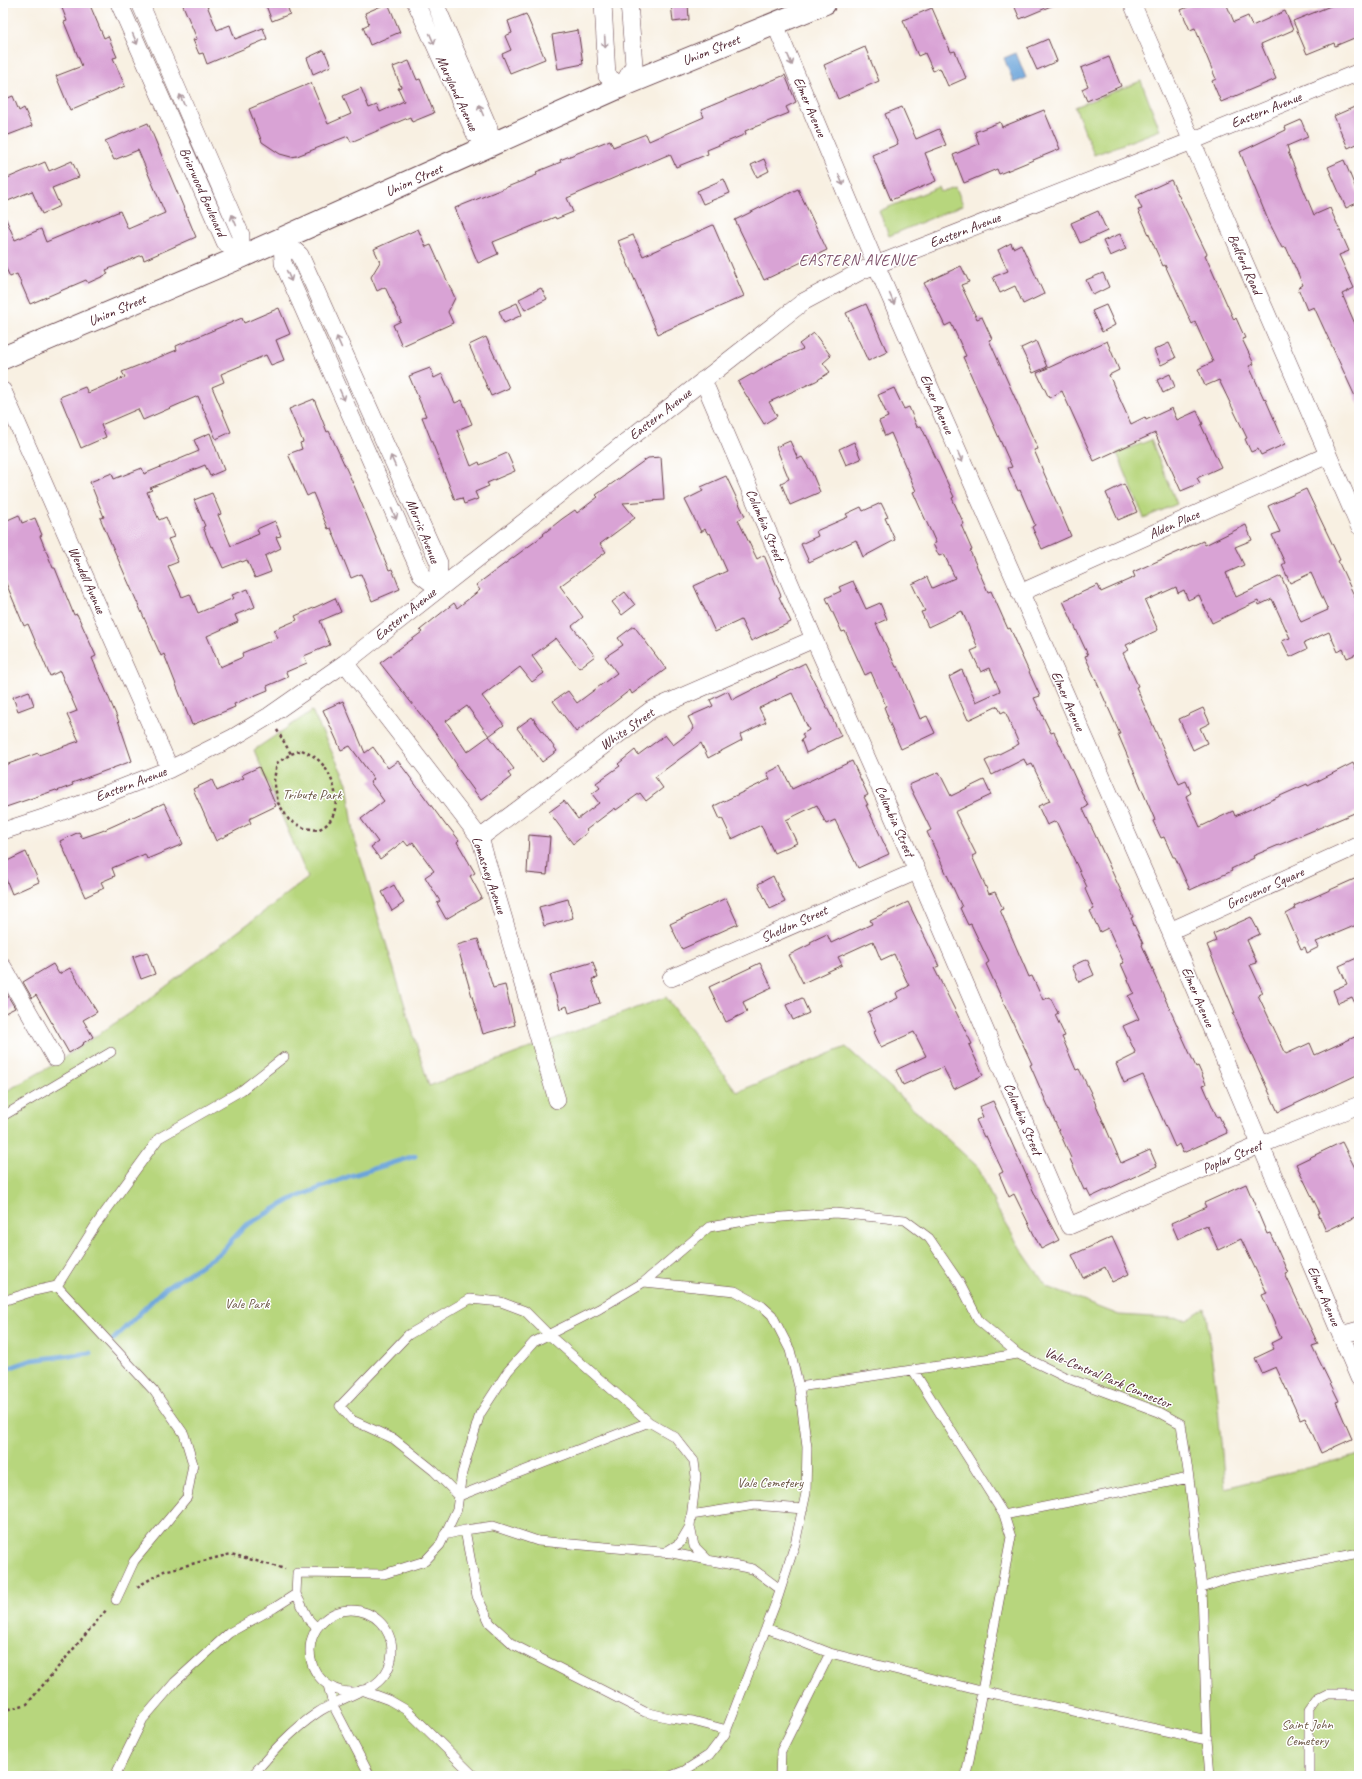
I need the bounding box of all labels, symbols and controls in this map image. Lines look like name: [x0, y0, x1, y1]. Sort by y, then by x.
street label: Union Street: [680, 30, 743, 69]
one-way arrow: [131, 32, 139, 44]
one-way arrow: [429, 32, 437, 44]
one-way arrow: [602, 35, 609, 48]
street label: Maryland Avenue: [432, 53, 482, 135]
one-way arrow: [787, 54, 794, 66]
street label: Elmer Avenue: [790, 74, 831, 141]
street label: Eastern Avenue: [1228, 88, 1305, 132]
one-way arrow: [178, 95, 186, 107]
one-way arrow: [477, 104, 484, 116]
street label: Brierwood Boulevard: [176, 145, 231, 241]
street label: Union Street: [383, 159, 446, 200]
one-way arrow: [837, 173, 845, 185]
street label: Eastern Avenue: [927, 208, 1004, 251]
one-way arrow: [230, 214, 237, 226]
street label: Bedford Road: [1224, 231, 1267, 299]
district label: EASTERN AVENUE: [799, 251, 918, 270]
one-way arrow: [286, 270, 293, 282]
street label: Union Street: [86, 290, 149, 330]
one-way arrow: [889, 293, 896, 305]
one-way arrow: [335, 337, 342, 349]
street label: Elmer Avenue: [916, 372, 958, 438]
street label: Eastern Avenue: [625, 383, 696, 444]
one-way arrow: [338, 389, 346, 401]
one-way arrow: [957, 451, 965, 463]
one-way arrow: [388, 455, 396, 467]
street label: Columbia Street: [742, 487, 789, 566]
street label: Morris Avenue: [402, 496, 444, 567]
street label: Alden Place: [1146, 505, 1203, 543]
one-way arrow: [391, 507, 398, 519]
street label: Wendell Avenue: [65, 544, 110, 617]
street label: Eastern Avenue: [371, 583, 440, 644]
street label: Elmer Avenue: [1047, 669, 1089, 735]
street label: White Street: [597, 703, 659, 754]
street label: Eastern Avenue: [93, 762, 170, 805]
street label: Columbia Street: [872, 783, 919, 861]
park label: Tribute Park: [282, 786, 342, 803]
street label: Lomasney Avenue: [468, 834, 511, 917]
street label: Grosvenor Square: [1224, 863, 1308, 913]
street label: Sheldon Street: [758, 901, 831, 946]
street label: Elmer Avenue: [1178, 964, 1219, 1031]
street label: Columbia Street: [1000, 1081, 1047, 1160]
street label: Poplar Street: [1200, 1136, 1267, 1177]
street label: Elmer Avenue: [1304, 1263, 1345, 1330]
park label: Vale Park: [225, 1295, 270, 1312]
street label: Vale-Central Park Connector: [1042, 1344, 1175, 1413]
park label: Vale Cemetery: [737, 1474, 804, 1491]
park label: Saint John Cemetery: [1281, 1716, 1333, 1749]

